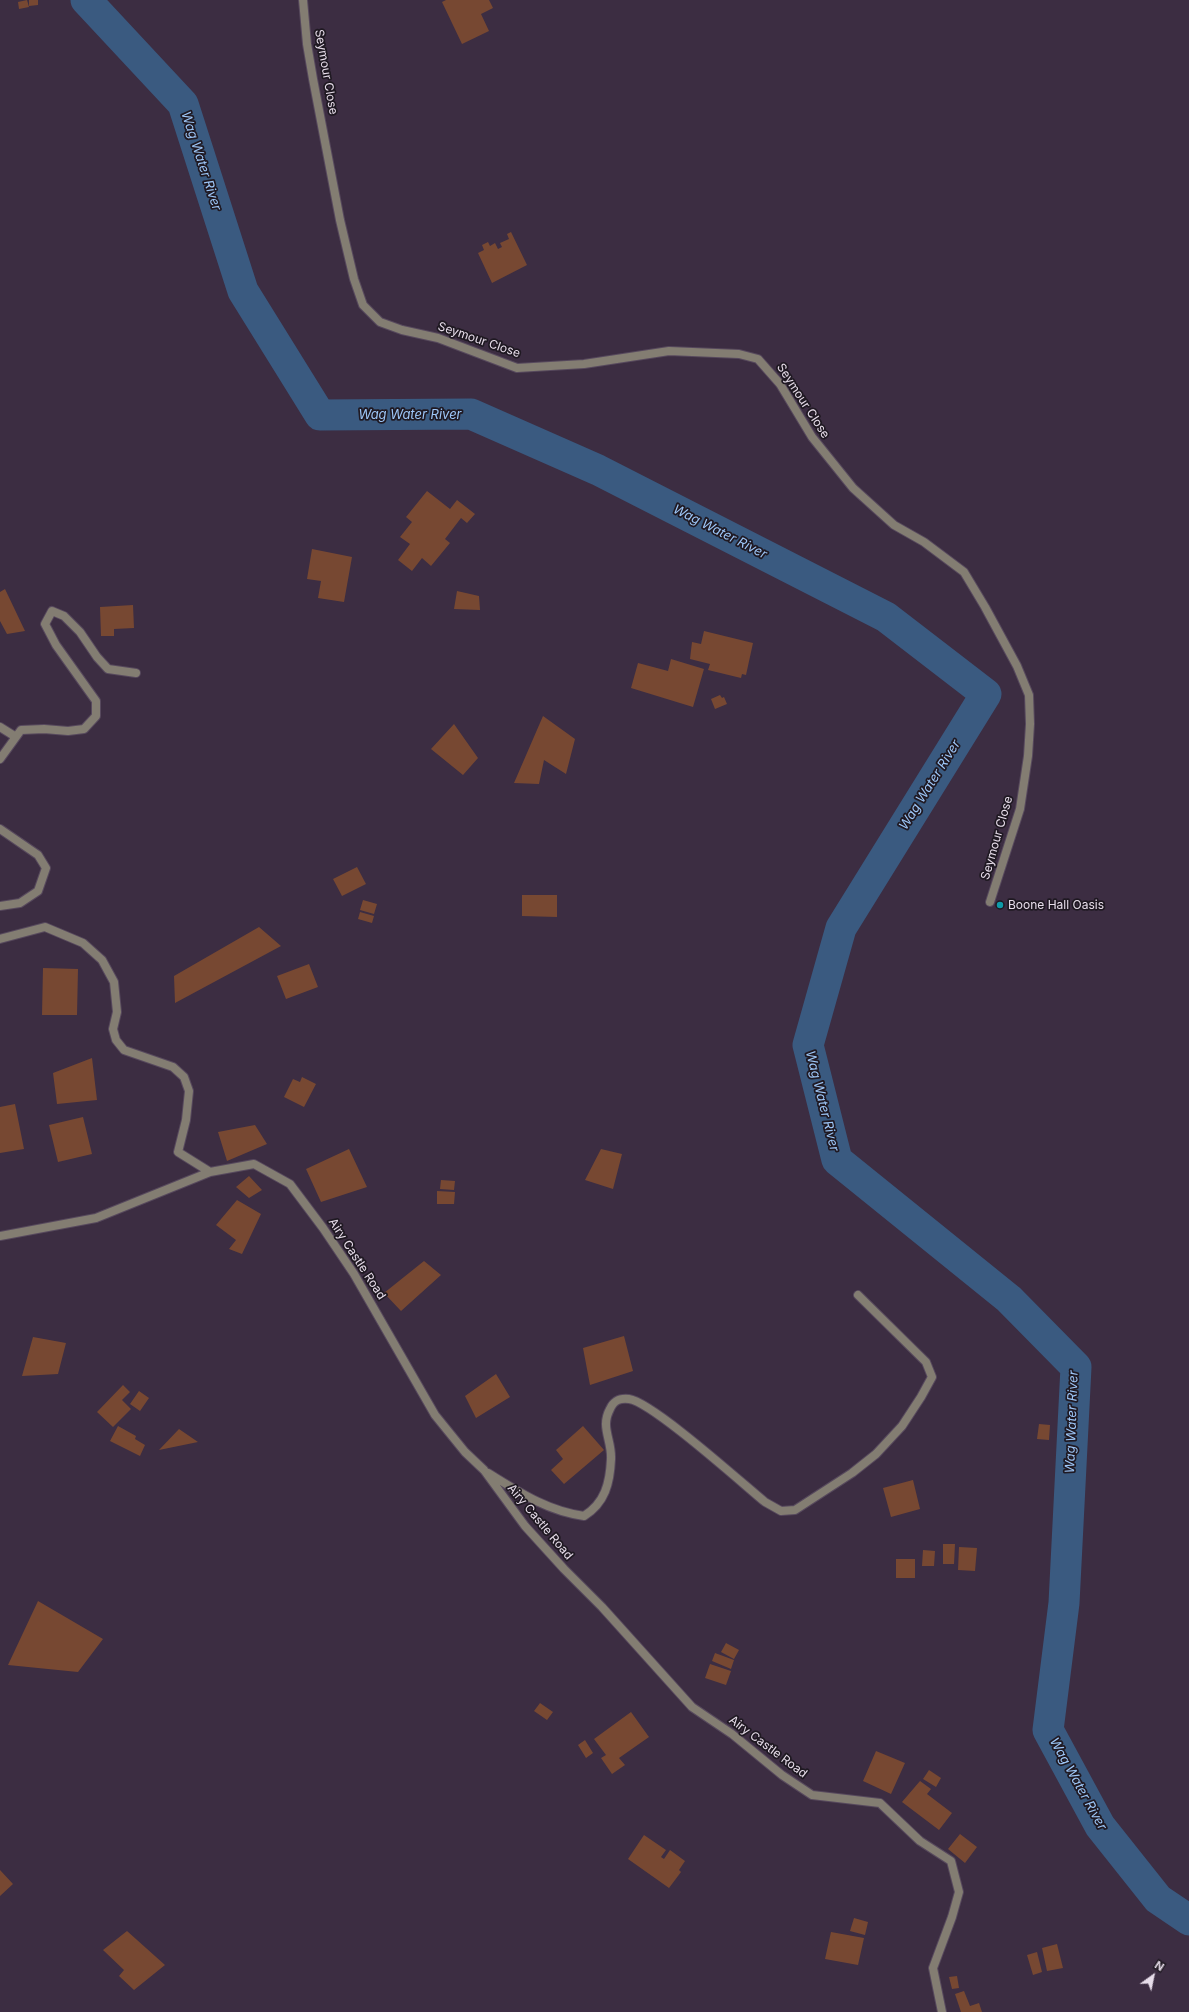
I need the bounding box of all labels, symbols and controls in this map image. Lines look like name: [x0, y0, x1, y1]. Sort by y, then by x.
street label: Seymour Close: [311, 28, 341, 116]
water label: Wag Water River: [178, 110, 224, 212]
street label: Seymour Close: [436, 319, 522, 361]
street label: Seymour Close: [774, 361, 832, 441]
water label: Wag Water River: [358, 407, 462, 423]
water label: Wag Water River: [671, 502, 769, 562]
water label: Wag Water River: [896, 737, 964, 833]
street label: Seymour Close: [978, 795, 1016, 881]
place label: Boone Hall Oasis: [1008, 898, 1104, 912]
marker: Boone Hall Oasis: [995, 900, 1005, 910]
water label: Wag Water River: [802, 1049, 842, 1153]
street label: Airy Castle Road: [325, 1216, 389, 1302]
water label: Wag Water River: [1062, 1370, 1082, 1474]
street label: Airy Castle Road: [504, 1481, 576, 1563]
street label: Airy Castle Road: [726, 1713, 810, 1781]
water label: Wag Water River: [1046, 1735, 1110, 1833]
north arrow: [1133, 1956, 1173, 1996]
text: N: [1152, 1958, 1167, 1974]

